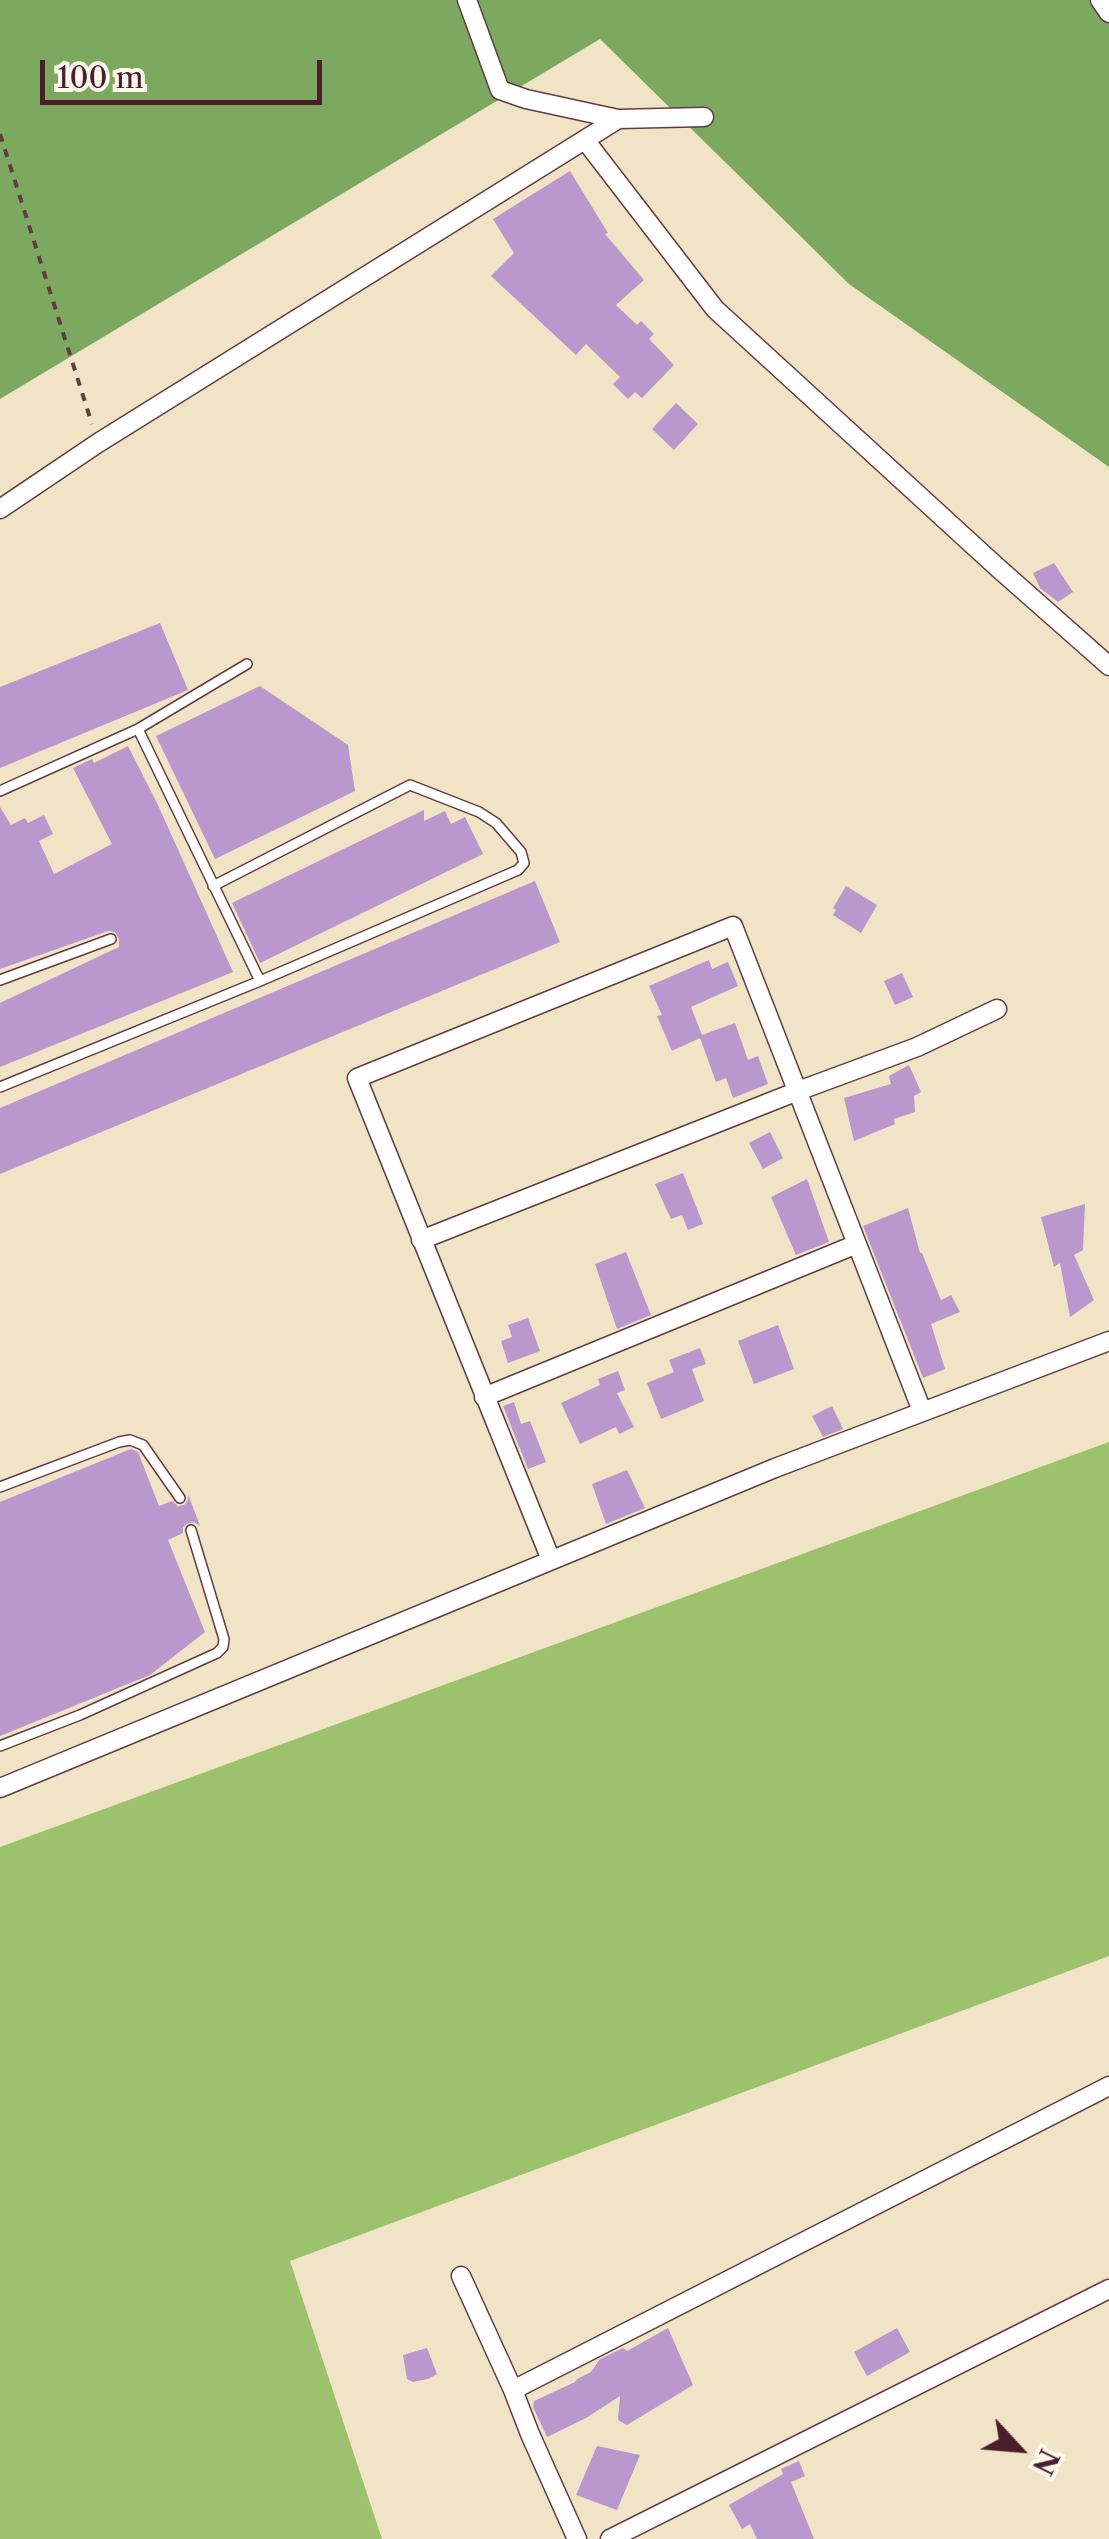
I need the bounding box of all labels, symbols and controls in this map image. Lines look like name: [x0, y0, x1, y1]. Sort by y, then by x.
scale bar: [45, 40, 328, 102]
text: 100 m: [57, 59, 144, 96]
north arrow: [969, 2399, 1069, 2499]
text: N: [1025, 2444, 1067, 2481]

